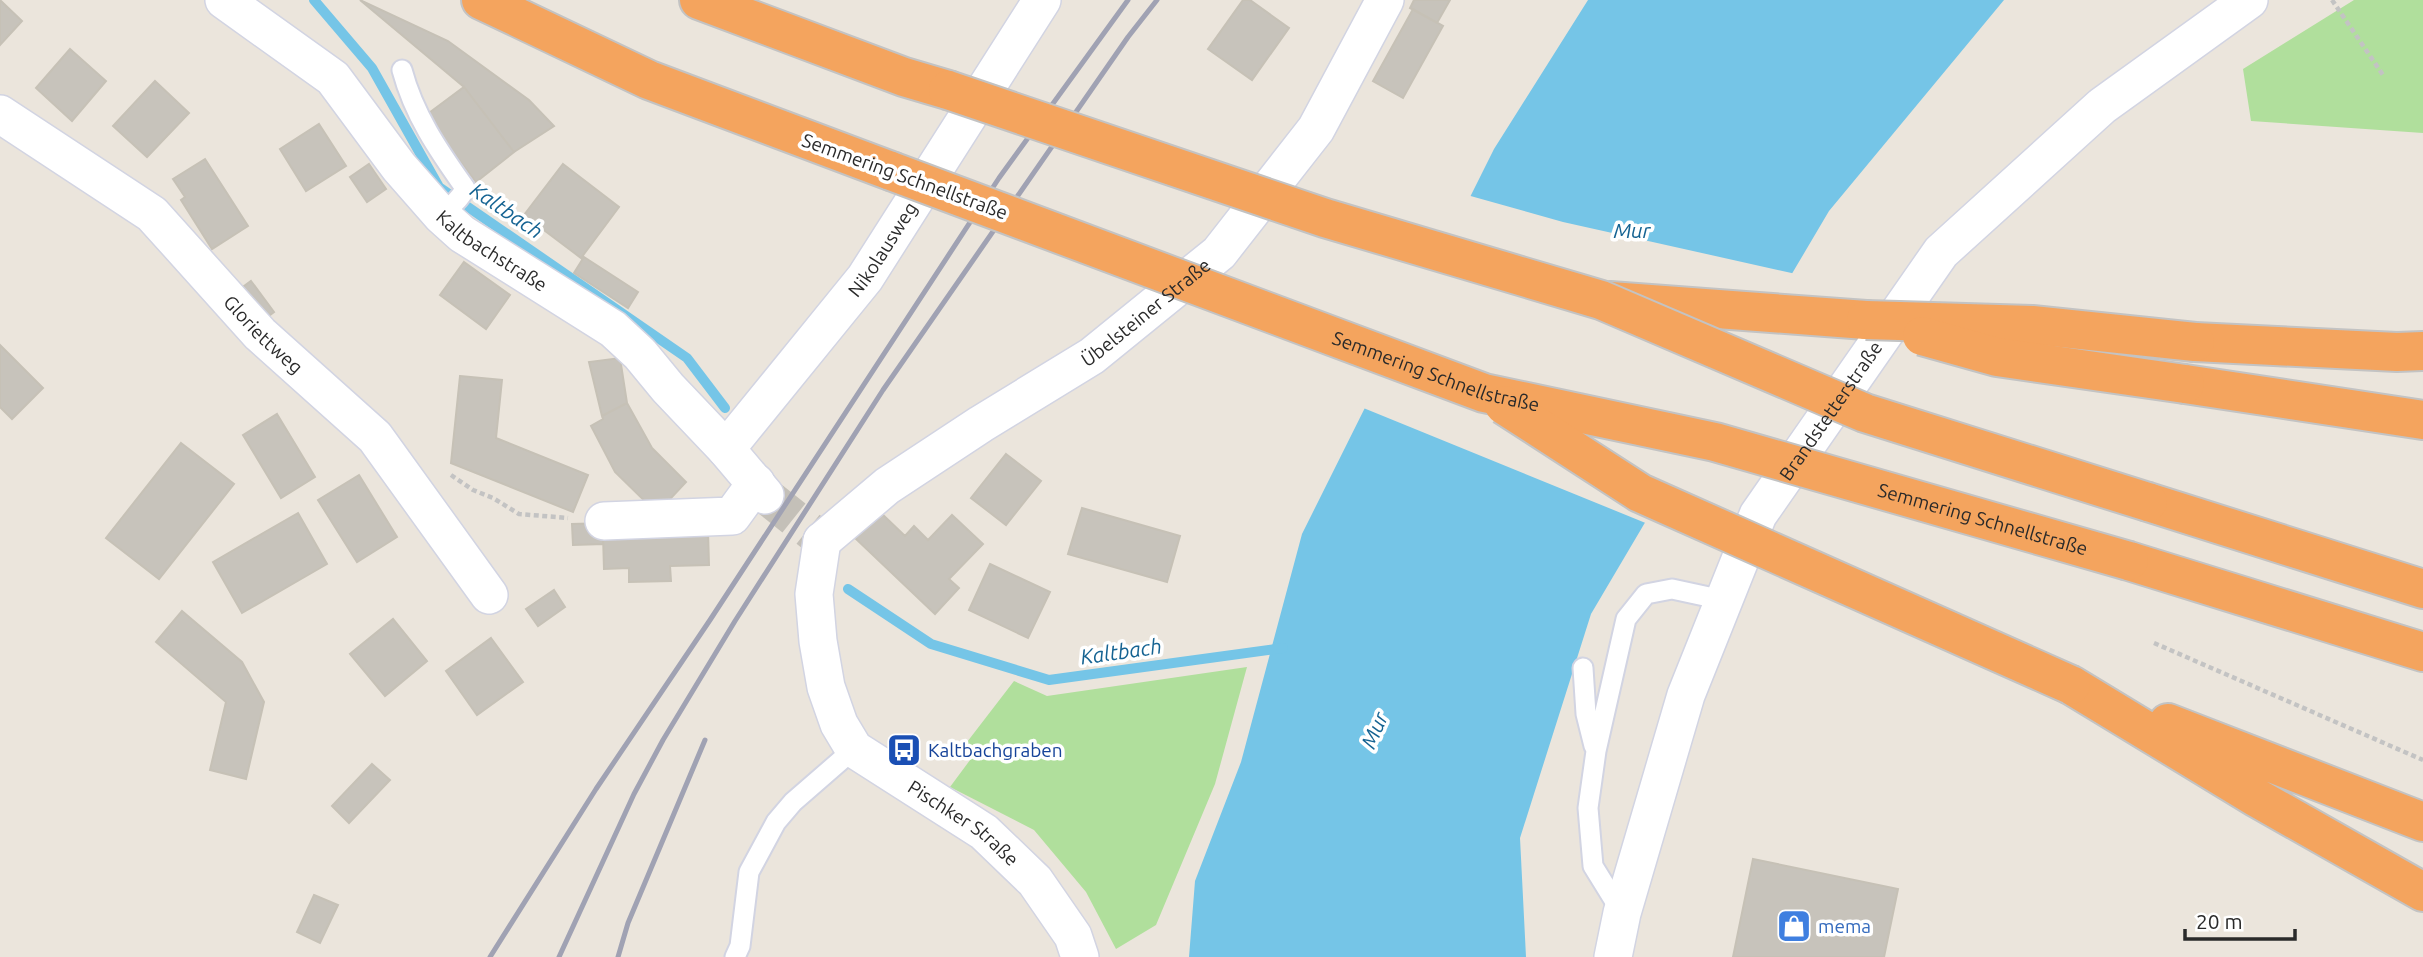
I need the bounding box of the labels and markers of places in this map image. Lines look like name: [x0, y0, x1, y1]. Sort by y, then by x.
bus stop icon: Kaltbachgraben: [885, 731, 923, 769]
place label: Kaltbachgraben: [928, 739, 1063, 761]
shop icon: mema: [1775, 907, 1813, 945]
place label: mema: [1818, 915, 1871, 937]

